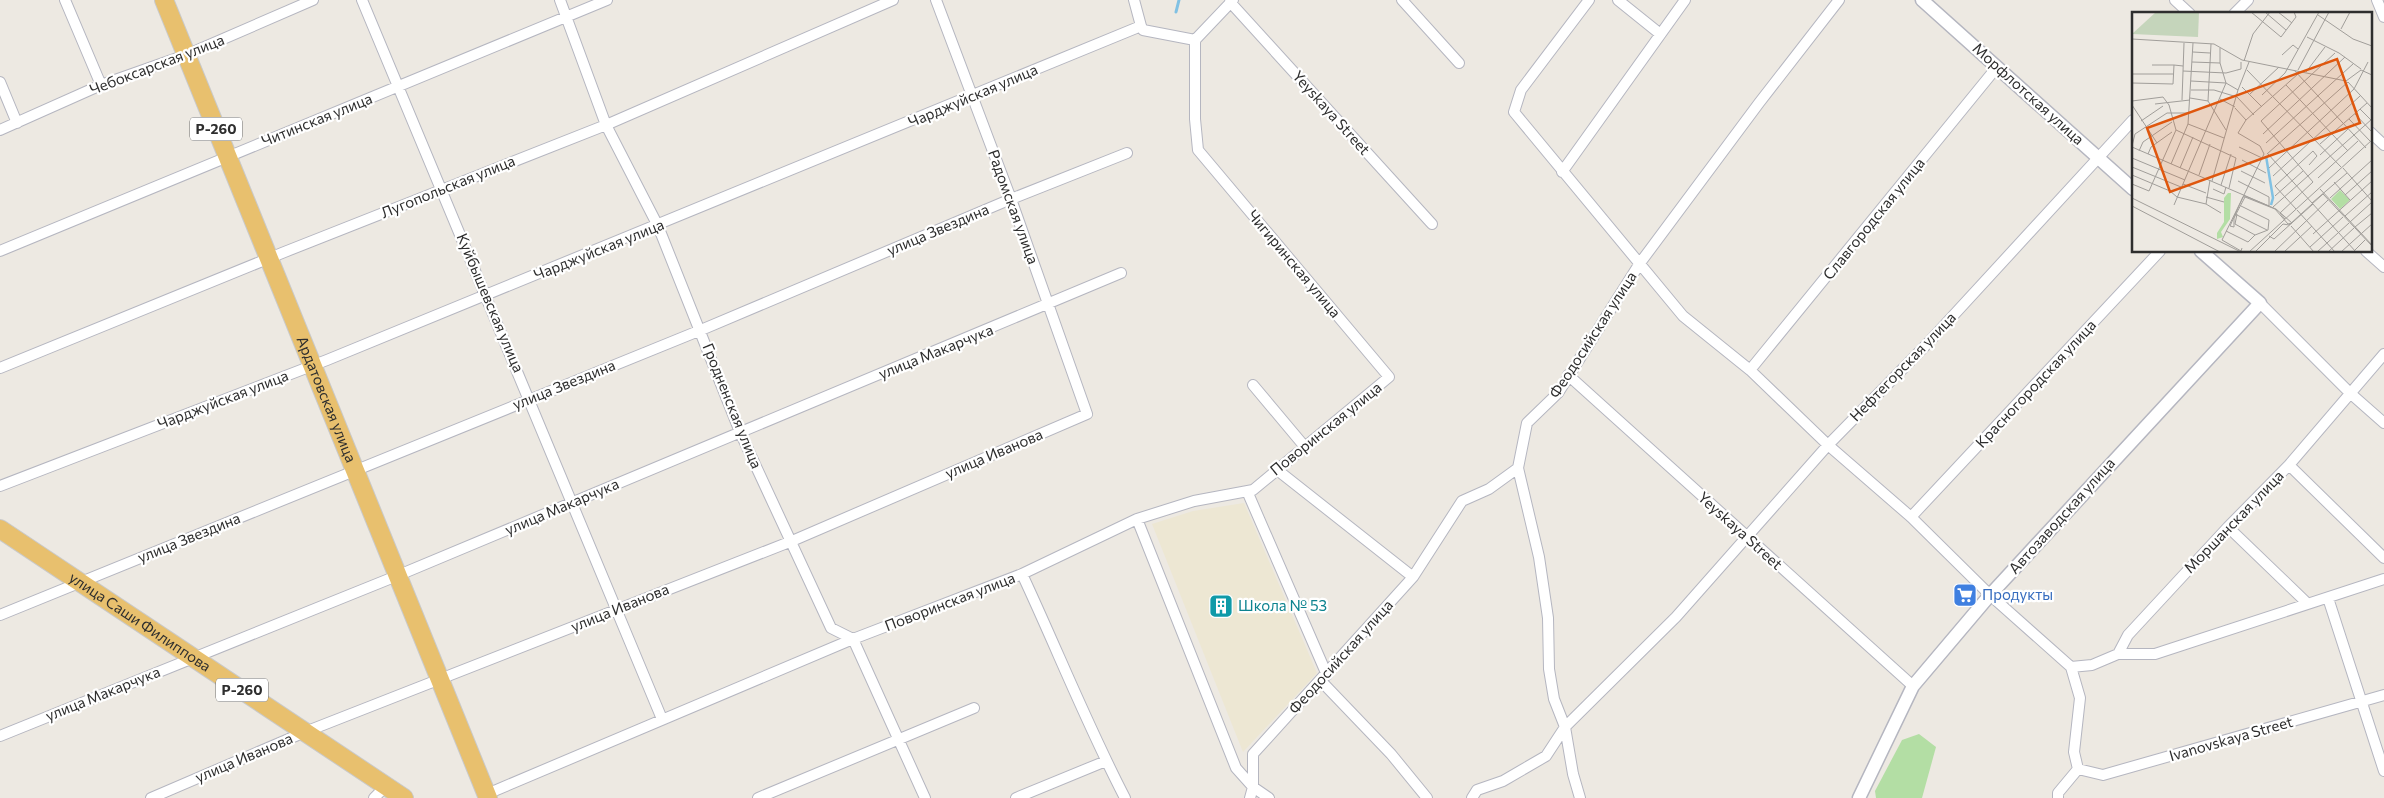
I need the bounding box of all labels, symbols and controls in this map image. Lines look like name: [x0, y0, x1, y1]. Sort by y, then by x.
inset map: [2132, 12, 2372, 252]
street label: Чебоксарская улица: [87, 30, 227, 98]
street label: Морфлотская улица: [1969, 39, 2088, 148]
street label: Чарджуйская улица: [905, 60, 1040, 130]
street label: Yeyskaya Street: [1289, 66, 1374, 158]
street label: Читинская улица: [259, 89, 375, 150]
road number: Р-260: [190, 118, 242, 140]
street label: Радомская улица: [985, 147, 1043, 266]
street label: Лугопольская улица: [378, 151, 517, 221]
street label: Славгородская улица: [1819, 154, 1928, 283]
street label: улица Звездина: [884, 199, 991, 259]
street label: Чигиринская улица: [1245, 206, 1345, 321]
street label: Чарджуйская улица: [531, 215, 666, 283]
street label: Куйбышевская улица: [453, 230, 528, 375]
street label: Феодосийская улица: [1545, 268, 1640, 401]
street label: Нефтегорская улица: [1845, 308, 1959, 425]
street label: Красногородская улица: [1971, 316, 2099, 451]
street label: улица Макарчука: [876, 320, 996, 382]
street label: Ардатовская улица: [293, 333, 361, 465]
street label: Гродненская улица: [700, 340, 766, 471]
street label: улица Звездина: [510, 355, 618, 413]
street label: Чарджуйская улица: [155, 366, 291, 432]
street label: Поворинская улица: [1266, 378, 1385, 479]
street label: улица Иванова: [942, 424, 1045, 482]
street label: Автозаводская улица: [2004, 454, 2118, 577]
street label: Моршанская улица: [2180, 466, 2287, 576]
street label: улица Макарчука: [502, 474, 621, 538]
street label: Yeyskaya Street: [1695, 488, 1787, 573]
street label: улица Звездина: [135, 508, 243, 566]
street label: улица Саши Филиппова: [66, 568, 215, 675]
street label: Поворинская улица: [882, 568, 1017, 634]
street label: улица Иванова: [568, 579, 671, 635]
supermarket icon: Продукты: [1952, 582, 1978, 608]
place label: Продукты: [1982, 585, 2053, 603]
building icon: Школа № 53: [1208, 593, 1234, 619]
place label: Школа № 53: [1238, 596, 1327, 614]
street label: Феодосийская улица: [1284, 596, 1396, 717]
street label: улица Макарчука: [43, 662, 163, 724]
road number: Р-260: [216, 678, 268, 702]
street label: Ivanovskaya Street: [2167, 712, 2295, 764]
street label: улица Иванова: [192, 728, 295, 786]

